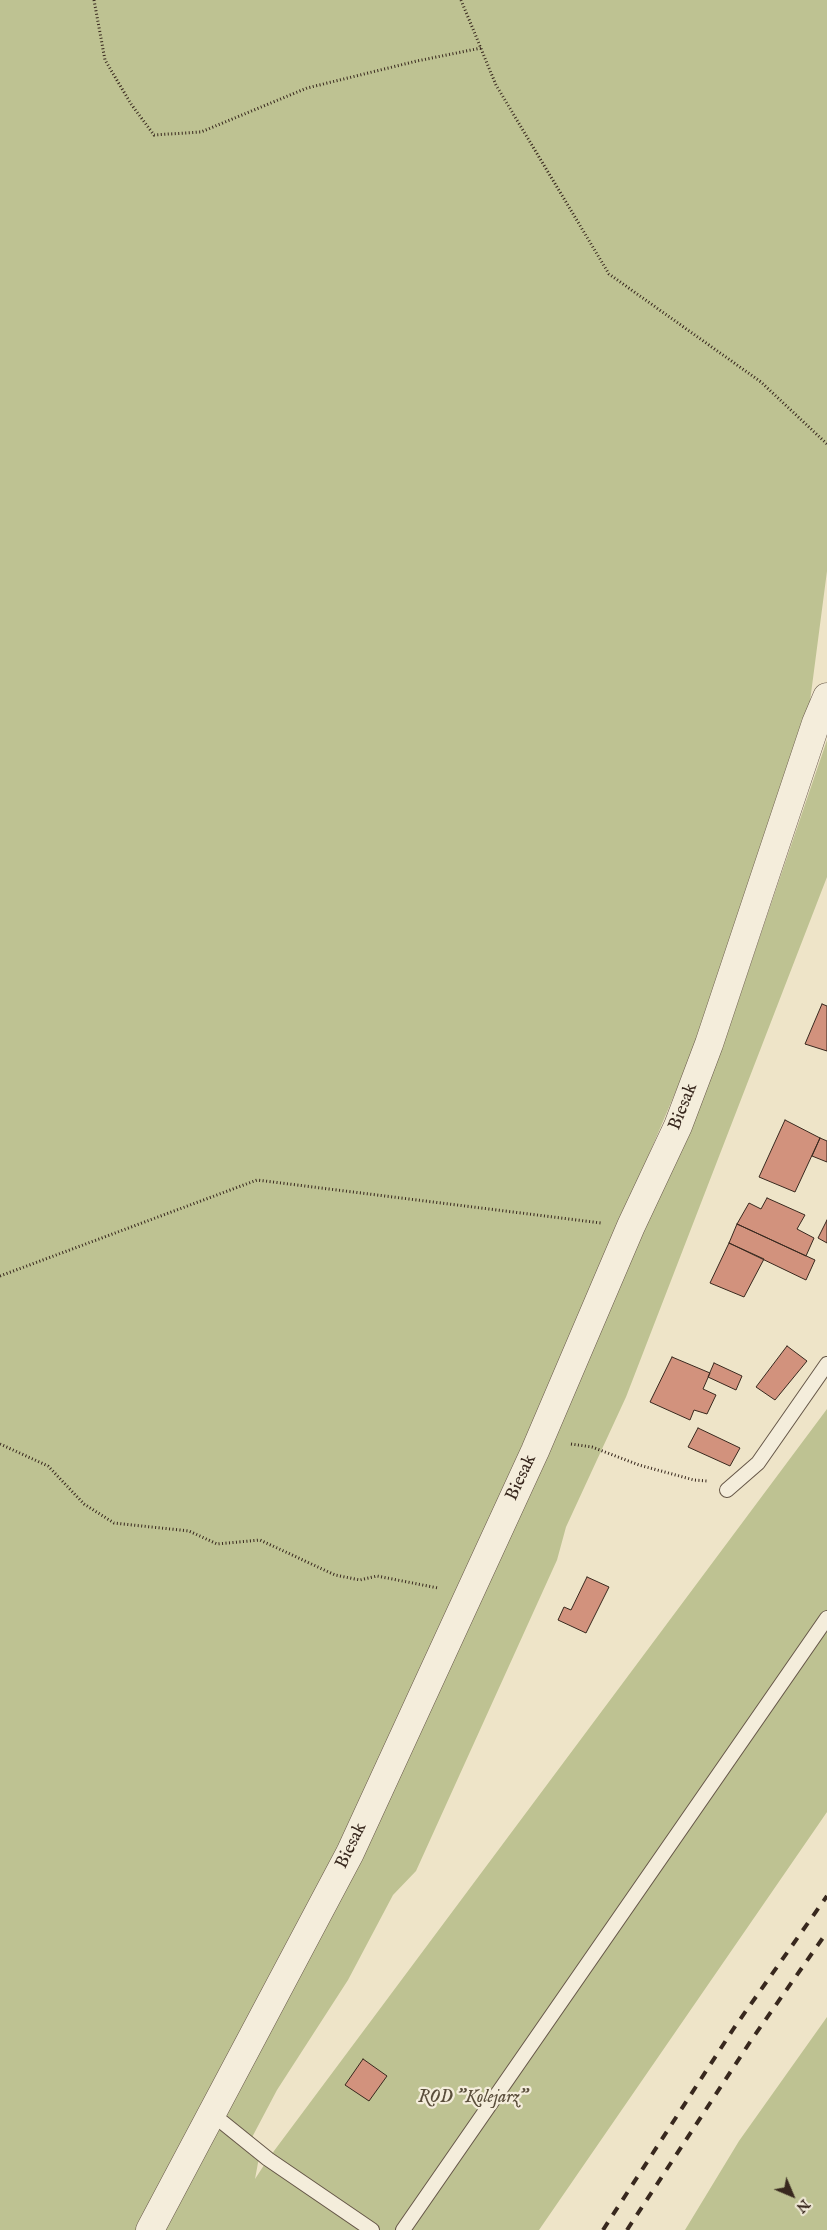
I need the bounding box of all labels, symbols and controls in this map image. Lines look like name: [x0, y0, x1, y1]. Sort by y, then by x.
street label: Biesak: [665, 1080, 703, 1134]
street label: Biesak: [502, 1451, 542, 1505]
street label: Biesak: [332, 1819, 372, 1873]
park label: ROD "Kolejarz": [418, 2087, 528, 2109]
north arrow: [767, 2170, 817, 2220]
text: N: [792, 2195, 813, 2216]

